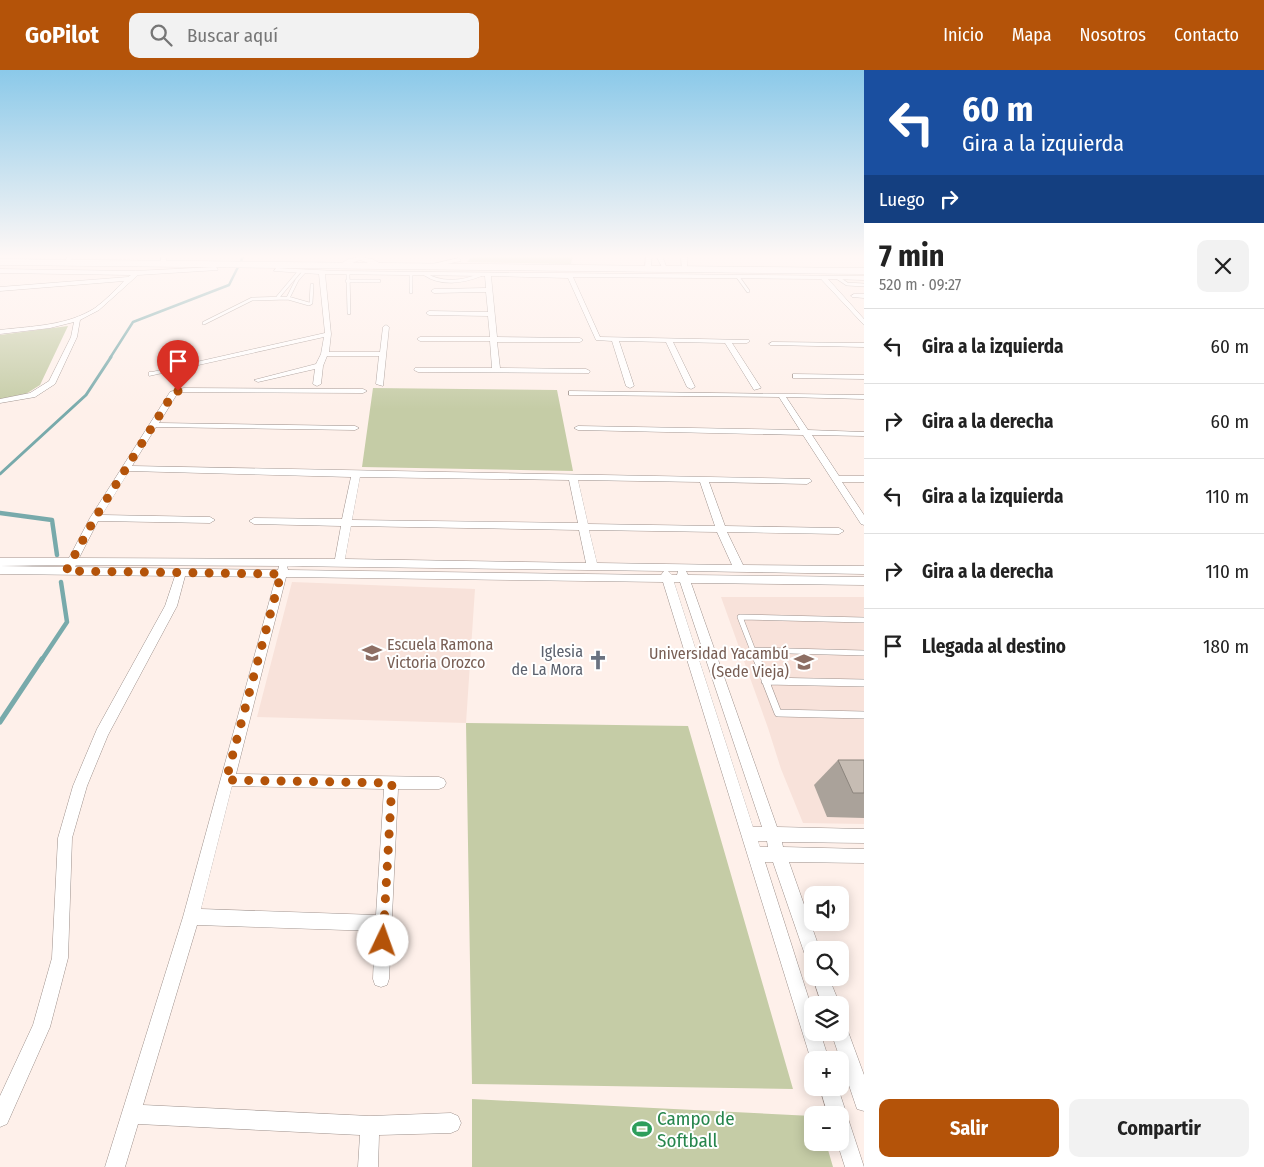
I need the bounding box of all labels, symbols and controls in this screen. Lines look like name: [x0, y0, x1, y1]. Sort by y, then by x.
search box: [129, 13, 479, 58]
text: GoPilot: [25, 21, 99, 49]
icon: search: [147, 21, 175, 49]
text: Buscar aquí: [187, 24, 278, 47]
text: Inicio: [943, 24, 984, 46]
text: Mapa: [1012, 24, 1052, 46]
text: Nosotros: [1080, 24, 1146, 46]
text: Contacto: [1174, 24, 1239, 46]
text: 60 m: [962, 88, 1033, 130]
icon: left: [879, 90, 944, 155]
text: Gira a la izquierda: [962, 130, 1124, 157]
icon: right: [935, 185, 963, 213]
text: Luego: [879, 188, 925, 211]
text: 7 min: [879, 238, 944, 274]
button: close: [1197, 240, 1249, 292]
text: 520 m · 09:27: [879, 275, 961, 294]
icon: left: [879, 332, 907, 360]
text: Gira a la izquierda: [922, 335, 1064, 358]
text: 60 m: [1211, 335, 1249, 358]
pin: [157, 340, 199, 391]
icon: arrive: [164, 347, 192, 375]
icon: right: [879, 407, 907, 435]
text: Gira a la derecha: [922, 410, 1054, 433]
text: 60 m: [1211, 410, 1249, 433]
icon: left: [879, 482, 907, 510]
text: Gira a la izquierda: [922, 485, 1064, 508]
text: 110 m: [1205, 485, 1249, 508]
icon: right: [879, 557, 907, 585]
text: Gira a la derecha: [922, 560, 1054, 583]
text: 110 m: [1205, 560, 1249, 583]
icon: arrive: [879, 632, 907, 660]
place label: Escuela Ramona Victoria Orozco: [387, 635, 494, 672]
text: Llegada al destino: [922, 635, 1066, 658]
text: 180 m: [1203, 635, 1249, 658]
school or university icon: Escuela Ramona Victoria Orozco: [361, 642, 383, 664]
place label: Iglesia de La Mora: [511, 642, 583, 679]
place label: Universidad Yacambú (Sede Vieja): [649, 644, 789, 681]
church icon: Iglesia de La Mora: [587, 649, 609, 671]
school or university icon: Universidad Yacambú (Sede Vieja): [793, 651, 815, 673]
map controls: [804, 886, 849, 1151]
button: sound: [804, 886, 849, 931]
position arrow: [356, 914, 408, 966]
button: search: [804, 941, 849, 986]
button: layers: [804, 996, 849, 1041]
button: +: [804, 1051, 849, 1096]
button: Salir: [879, 1099, 1059, 1157]
button: Compartir: [1069, 1099, 1249, 1157]
button: −: [804, 1106, 849, 1151]
place label: Campo de Softball: [657, 1107, 735, 1152]
sports icon: Campo de Softball: [631, 1118, 653, 1140]

